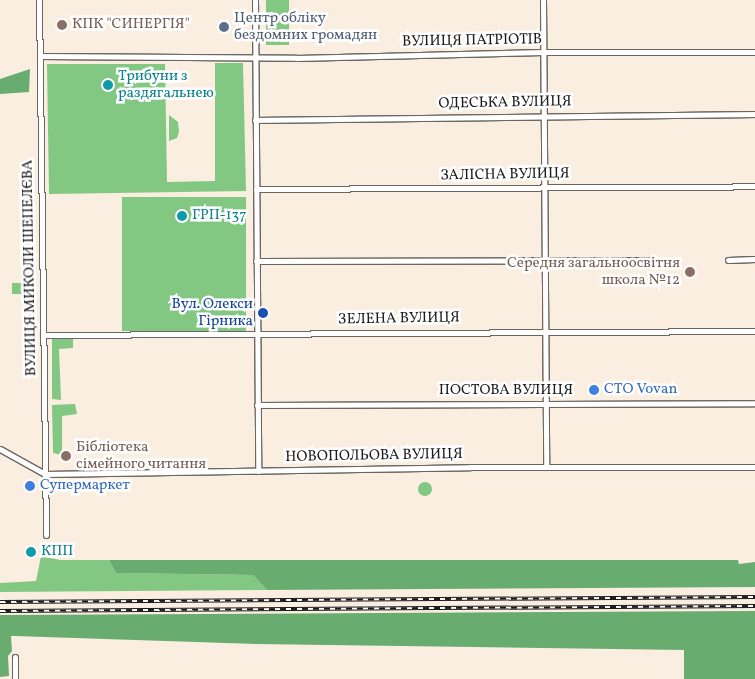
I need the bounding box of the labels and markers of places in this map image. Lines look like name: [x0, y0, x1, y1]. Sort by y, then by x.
place label: Центр обліку бездомних громадян: [234, 9, 377, 44]
place label: КПК "СИНЕРГІЯ": [72, 16, 190, 34]
marker: КПК "СИНЕРГІЯ": [56, 19, 68, 31]
marker: Центр обліку бездомних громадян: [218, 21, 230, 33]
place label: Трибуни з раздягальнею: [118, 67, 214, 102]
marker: Трибуни з раздягальнею: [102, 79, 114, 91]
place label: ГРП-137: [192, 207, 246, 225]
marker: ГРП-137: [176, 210, 188, 222]
place label: Середня загальноосвітня школа №12: [507, 254, 680, 289]
marker: Середня загальноосвітня школа №12: [684, 266, 696, 278]
place label: Вул. Олекси Гірника: [171, 295, 253, 330]
marker: Вул. Олекси Гірника: [257, 307, 269, 319]
place label: СТО Vovan: [604, 381, 677, 399]
marker: СТО Vovan: [588, 384, 600, 396]
place label: Бібліотека сімейного читання: [76, 438, 207, 473]
marker: Бібліотека сімейного читання: [60, 450, 72, 462]
place label: Супермаркет: [40, 477, 130, 495]
marker: Супермаркет: [24, 480, 36, 492]
place label: КПП: [41, 543, 73, 561]
marker: КПП: [25, 546, 37, 558]

